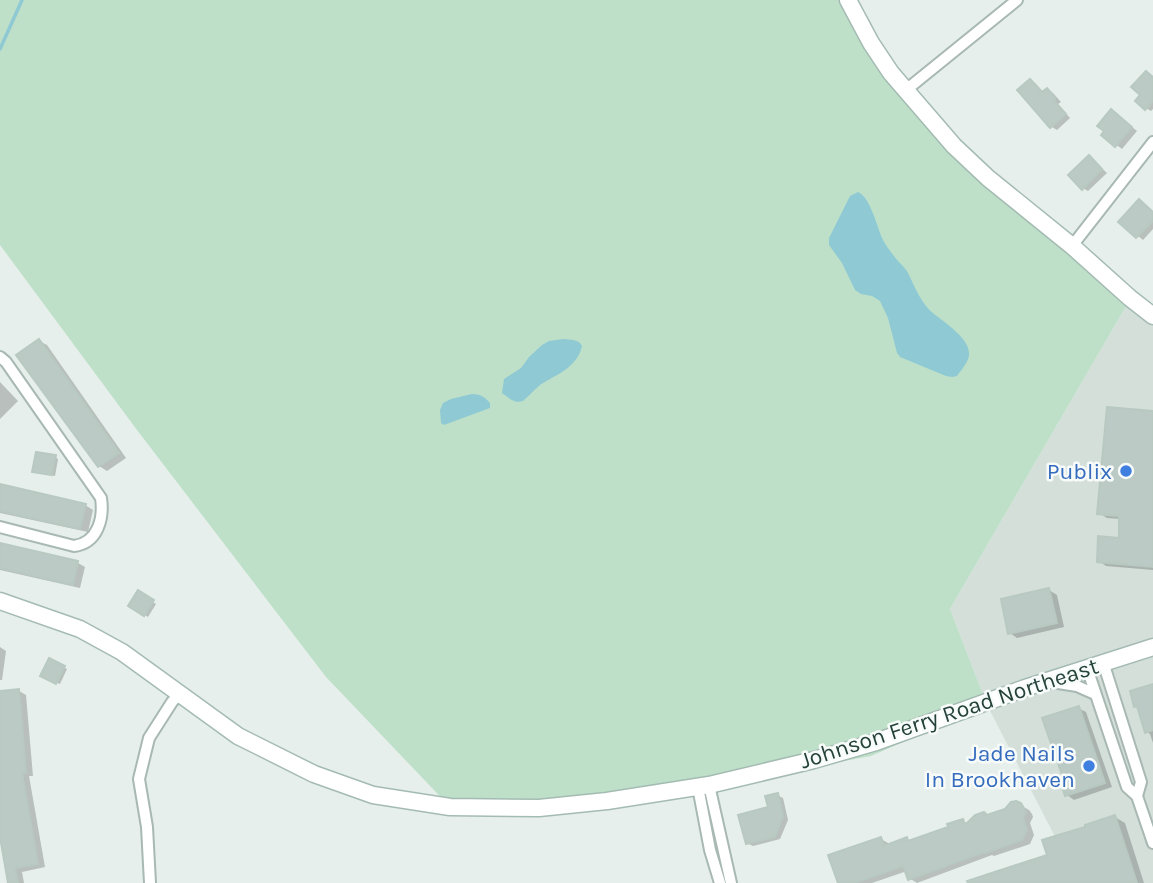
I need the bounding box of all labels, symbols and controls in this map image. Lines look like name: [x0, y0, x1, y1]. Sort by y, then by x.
place label: Publix: [1047, 458, 1112, 485]
marker: Publix: [1118, 463, 1134, 479]
street label: Johnson Ferry Road Northeast: [796, 652, 1102, 775]
place label: Jade Nails In Brookhaven: [925, 740, 1075, 793]
marker: Jade Nails In Brookhaven: [1081, 758, 1097, 774]

